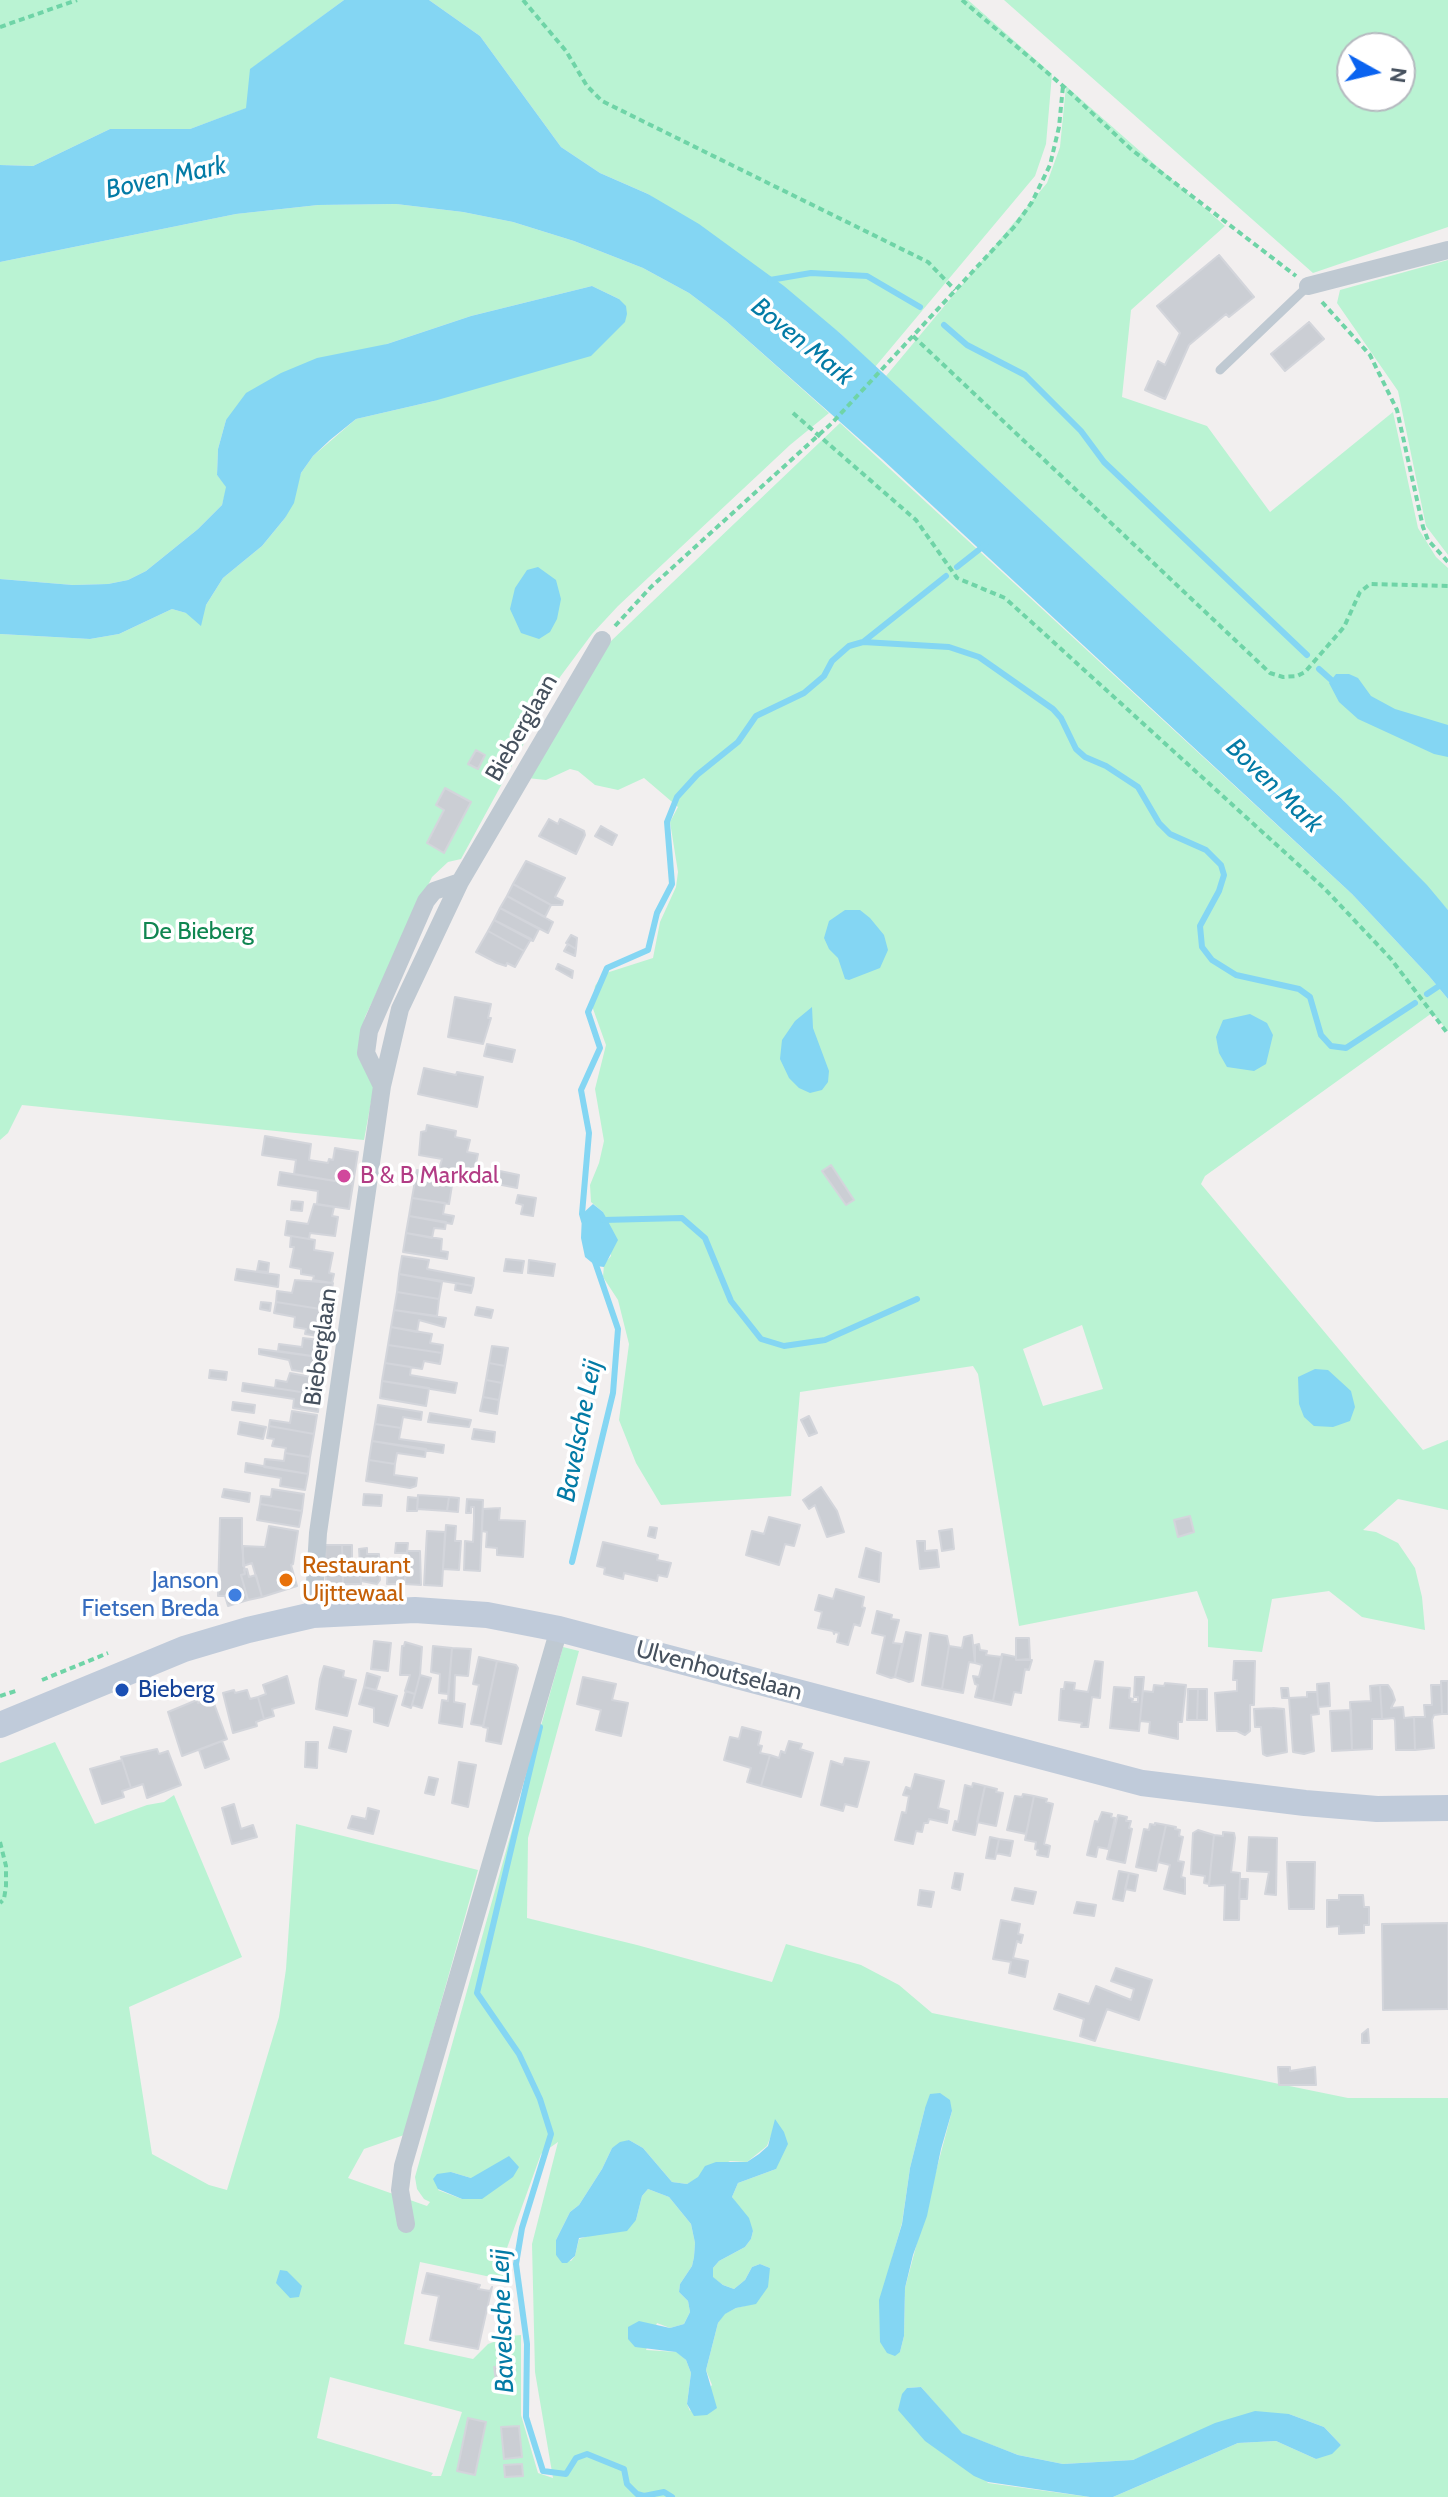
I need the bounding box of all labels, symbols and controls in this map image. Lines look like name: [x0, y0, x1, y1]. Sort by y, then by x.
north arrow: [1336, 32, 1416, 112]
text: N: [1384, 66, 1413, 85]
water label: Boven Mark: [103, 150, 229, 206]
water label: Boven Mark: [745, 291, 859, 393]
street label: Bieberglaan: [480, 669, 564, 787]
water label: Boven Mark: [1219, 732, 1329, 840]
park label: De Bieberg: [142, 918, 254, 946]
place label: B & B Markdal: [360, 1162, 499, 1190]
marker: B & B Markdal: [335, 1167, 353, 1185]
street label: Bieberglaan: [298, 1286, 344, 1408]
water label: Bavelsche Leij: [551, 1357, 609, 1505]
place label: Restaurant Uijttewaal: [302, 1552, 411, 1608]
place label: Janson Fietsen Breda: [82, 1567, 219, 1623]
marker: Restaurant Uijttewaal: [277, 1571, 295, 1589]
marker: Janson Fietsen Breda: [226, 1586, 244, 1604]
street label: Ulvenhoutselaan: [633, 1635, 805, 1707]
place label: Bieberg: [138, 1676, 215, 1704]
marker: Bieberg: [113, 1681, 131, 1699]
water label: Bavelsche Leij: [485, 2249, 521, 2393]

